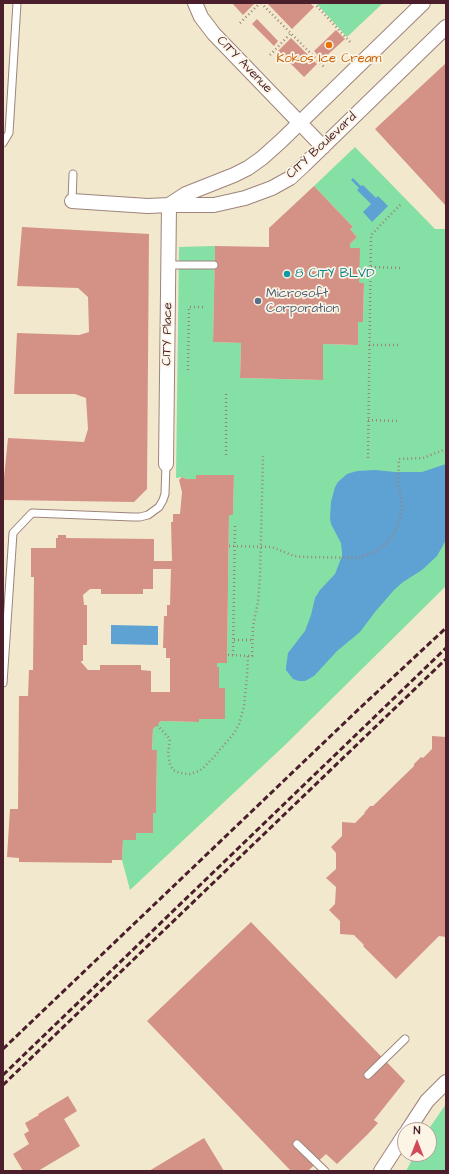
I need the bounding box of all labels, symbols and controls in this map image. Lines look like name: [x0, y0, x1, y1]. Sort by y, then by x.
street label: C1TY Avenue: [213, 33, 275, 97]
marker: Kokos Ice Cream: [324, 40, 334, 50]
place label: Kokos Ice Cream: [277, 51, 381, 67]
street label: C1TY Boulevard: [284, 109, 360, 183]
place label: 8 C1TY BLVD: [295, 266, 375, 282]
marker: 8 C1TY BLVD: [282, 269, 292, 279]
place label: Microsoft Corporation: [266, 286, 339, 317]
marker: Microsoft Corporation: [253, 296, 263, 306]
street label: C1TY Place: [160, 302, 176, 366]
north arrow: [397, 1122, 437, 1162]
text: N: [414, 1123, 420, 1138]

